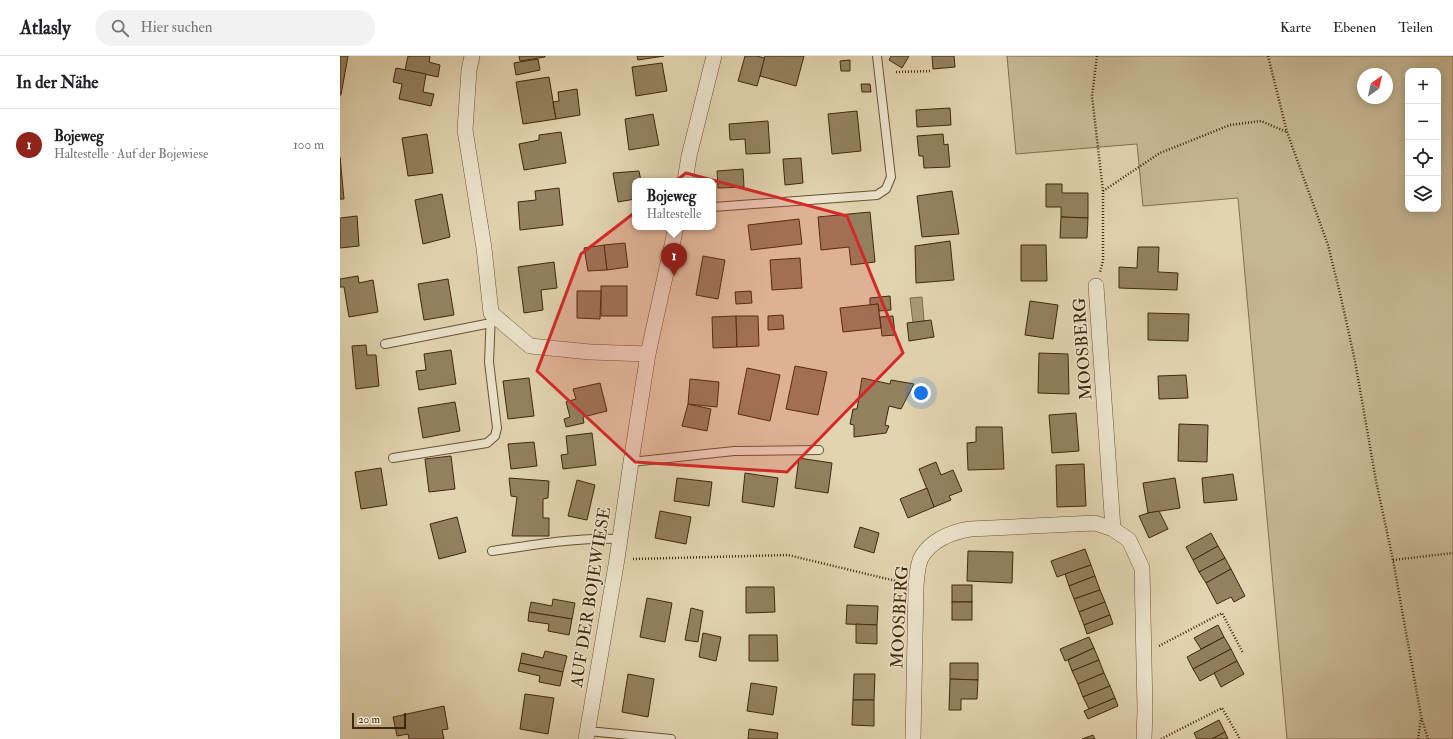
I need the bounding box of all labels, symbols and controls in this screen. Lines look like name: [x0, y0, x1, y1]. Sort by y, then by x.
search box: [95, 10, 375, 46]
text: Atlasly: [20, 16, 71, 40]
icon: search: [109, 17, 131, 39]
text: Hier suchen: [141, 18, 213, 37]
text: Karte: [1280, 19, 1311, 36]
text: Ebenen: [1333, 19, 1376, 36]
text: Teilen: [1398, 19, 1433, 36]
north arrow: [1357, 68, 1393, 104]
map controls: [1405, 68, 1441, 212]
button: +: [1405, 68, 1441, 104]
text: In der Nähe: [16, 72, 98, 93]
button: −: [1405, 104, 1441, 140]
text: Bojeweg: [54, 127, 104, 146]
text: 1: [27, 137, 31, 153]
text: 100 m: [293, 137, 324, 153]
button: locate: [1405, 140, 1441, 176]
text: Haltestelle · Auf der Bojewiese: [54, 146, 208, 162]
button: layers: [1405, 176, 1441, 212]
popup: [632, 178, 716, 230]
text: Bojeweg: [646, 187, 696, 206]
text: Haltestelle: [646, 206, 702, 222]
pin: 1: [661, 243, 687, 276]
street label: MOOSBERG: [1068, 297, 1097, 401]
your location: [911, 383, 931, 403]
street label: AUF DER BOJEWIESE: [566, 505, 616, 690]
street label: MOOSBERG: [886, 565, 913, 669]
scale bar: [352, 711, 406, 730]
text: 20 m: [358, 713, 380, 726]

